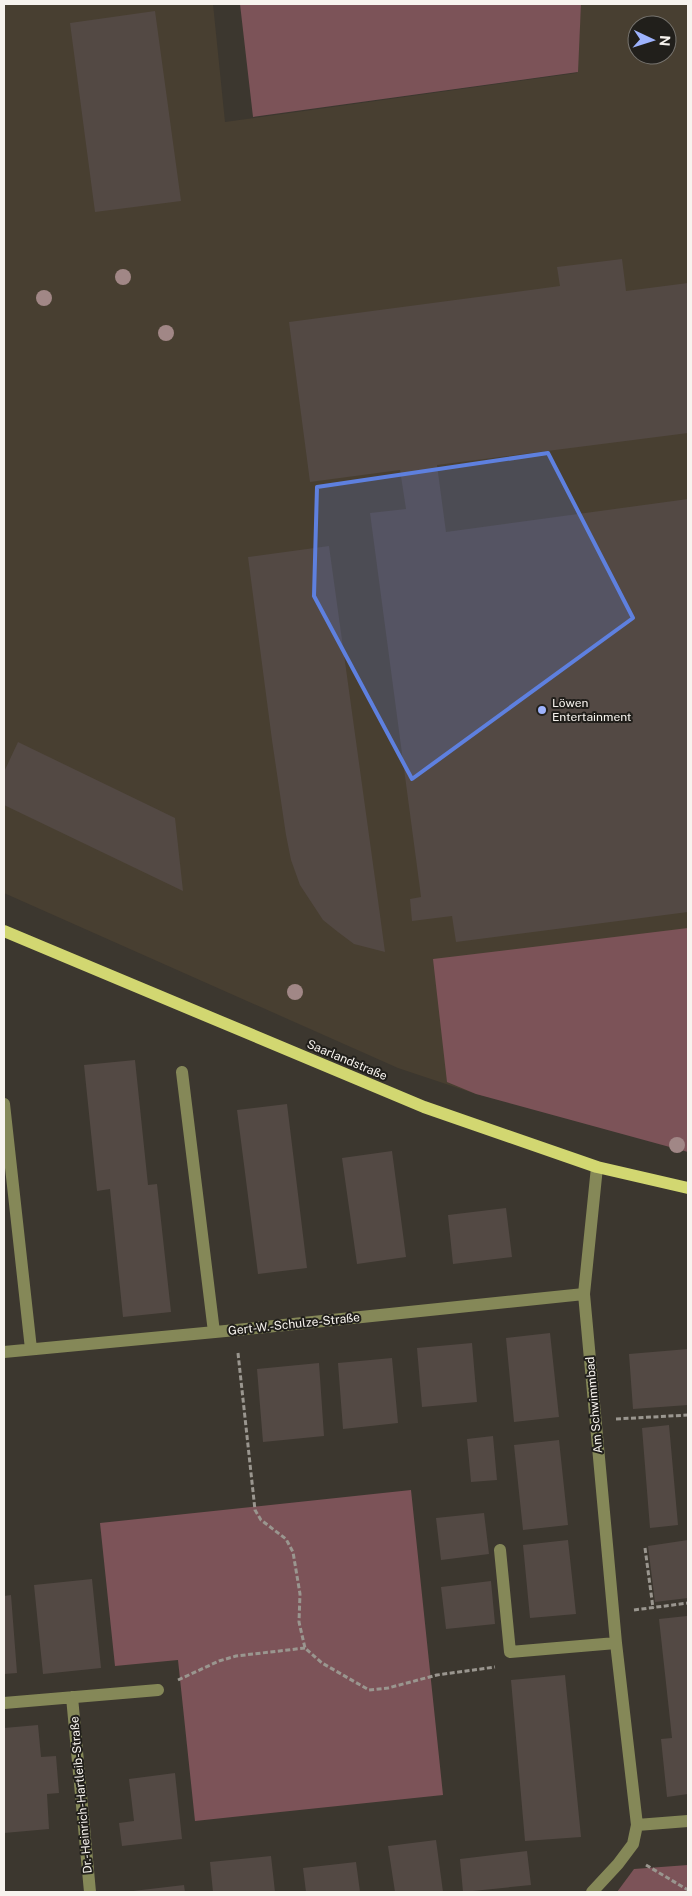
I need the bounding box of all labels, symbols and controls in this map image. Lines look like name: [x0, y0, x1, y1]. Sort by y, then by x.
north arrow: [627, 15, 677, 65]
text: N: [657, 35, 673, 47]
place label: Löwen Entertainment: [552, 696, 632, 724]
marker: Löwen Entertainment: [536, 704, 548, 716]
street label: Saarlandstraße: [305, 1037, 389, 1083]
street label: Gert-W.-Schulze-Straße: [227, 1310, 361, 1338]
street label: Am Schwimmbad: [583, 1356, 605, 1454]
street label: Dr.-Heinrich-Hartleib-Straße: [67, 1716, 95, 1874]

